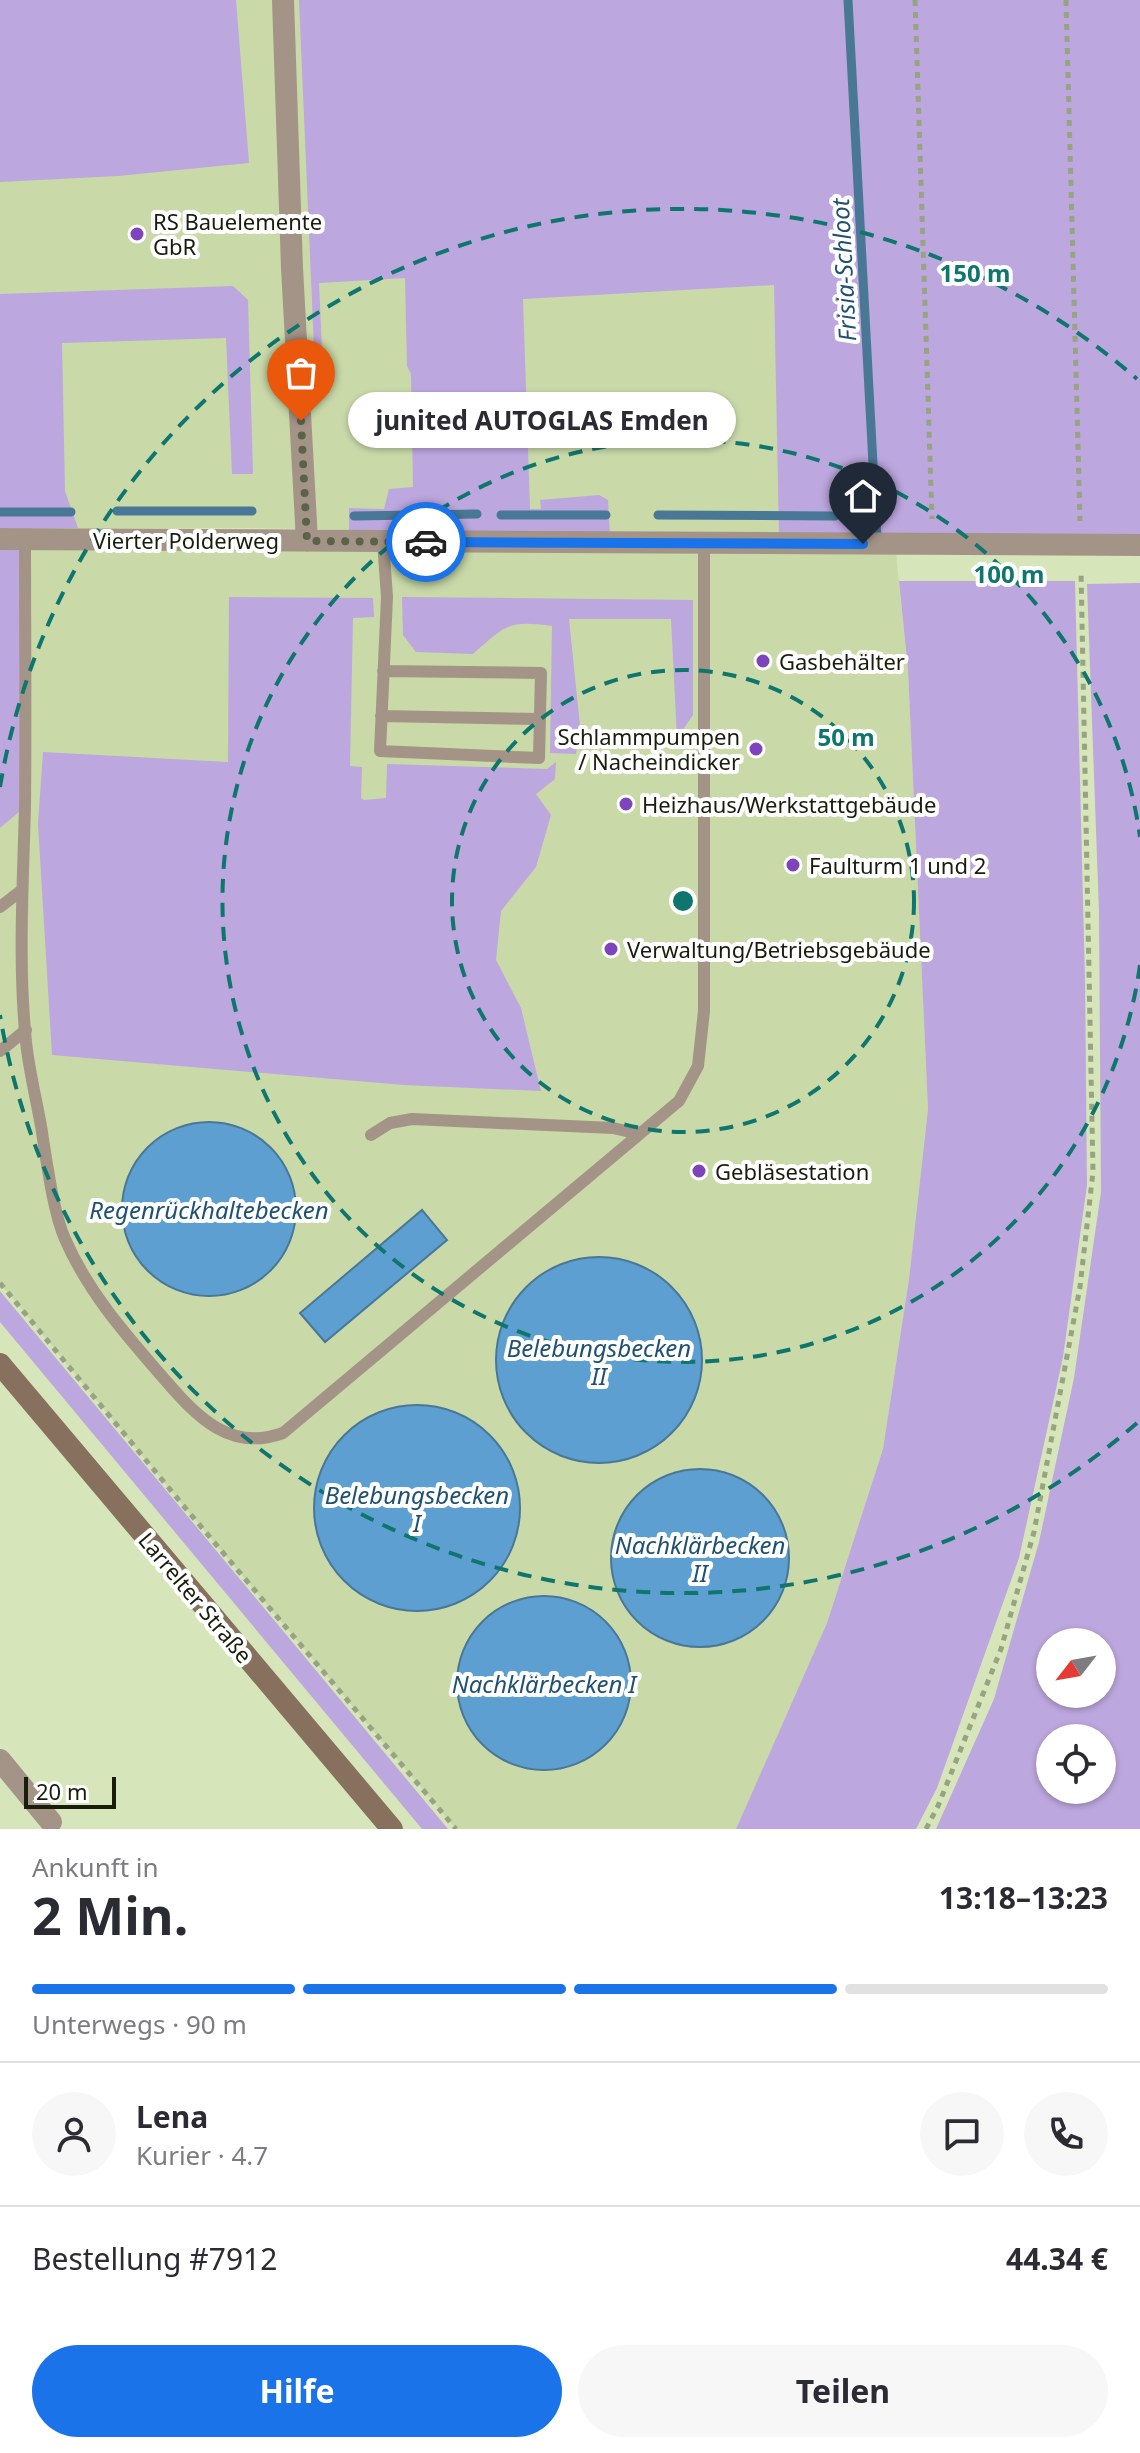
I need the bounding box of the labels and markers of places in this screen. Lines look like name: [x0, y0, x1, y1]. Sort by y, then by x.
place label: RS Bauelemente GbR: [153, 206, 322, 261]
marker: RS Bauelemente GbR: [128, 225, 146, 243]
pin: [267, 339, 335, 421]
callout: junited AUTOGLAS Emden: [349, 393, 737, 449]
pin: [829, 462, 897, 544]
place label: Gasbehälter: [779, 646, 905, 676]
marker: Gasbehälter: [754, 652, 772, 670]
place label: Schlammpumpen / Nacheindicker: [557, 721, 740, 776]
marker: Schlammpumpen / Nacheindicker: [747, 740, 765, 758]
place label: Heizhaus/Werkstattgebäude: [642, 789, 936, 819]
marker: Heizhaus/Werkstattgebäude: [617, 795, 635, 813]
place label: Faulturm 1 und 2: [809, 850, 986, 880]
marker: Faulturm 1 und 2: [784, 856, 802, 874]
centre of rings: [669, 887, 697, 915]
place label: Verwaltung/Betriebsgebäude: [627, 934, 931, 964]
marker: Verwaltung/Betriebsgebäude: [602, 940, 620, 958]
place label: Gebläsestation: [715, 1156, 869, 1186]
marker: Gebläsestation: [690, 1162, 708, 1180]

